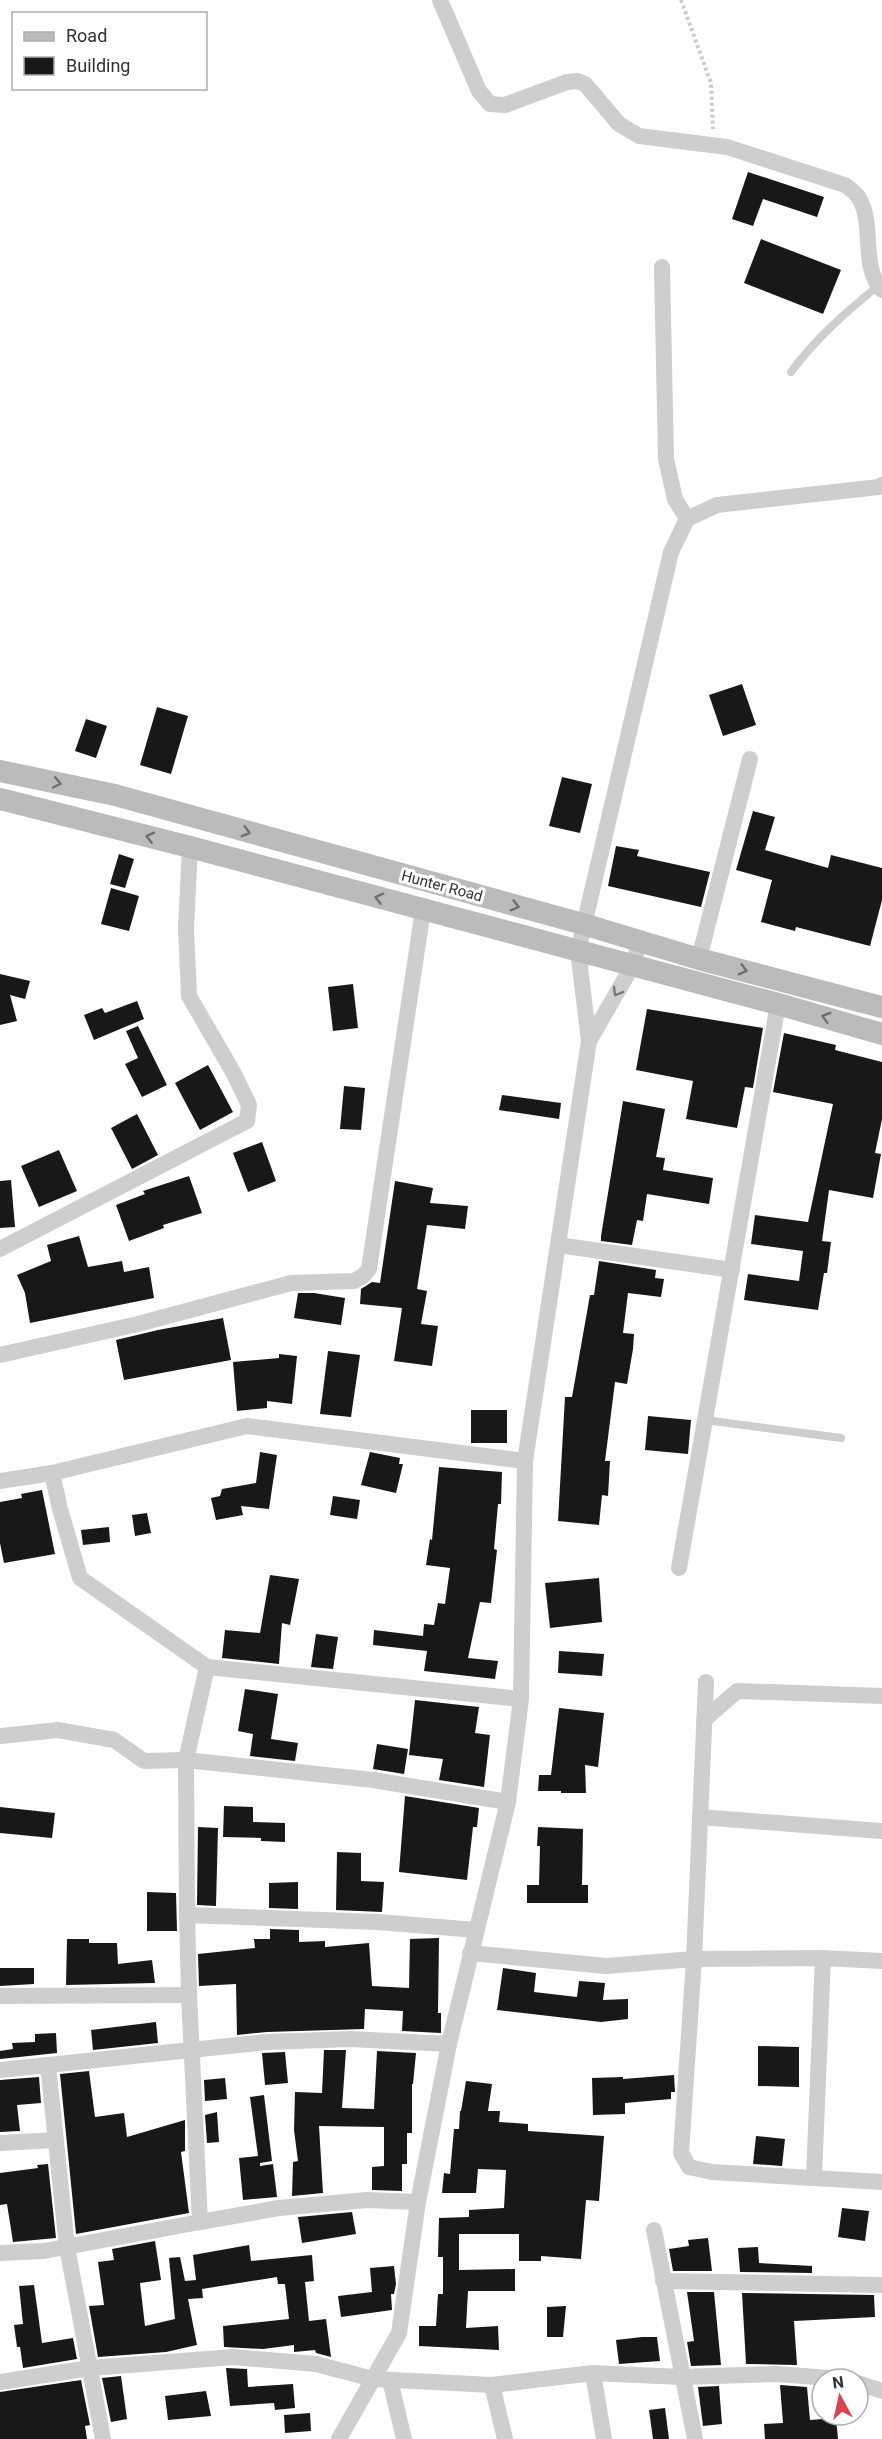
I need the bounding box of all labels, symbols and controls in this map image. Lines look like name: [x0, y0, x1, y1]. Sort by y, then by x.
legend: [12, 12, 207, 90]
text: Road: [66, 25, 107, 46]
text: Building: [66, 55, 130, 76]
one-way arrow: [52, 776, 62, 789]
one-way arrow: [241, 824, 251, 837]
one-way arrow: [145, 831, 155, 844]
street label: Hunter Road: [399, 867, 485, 905]
one-way arrow: [374, 892, 384, 905]
one-way arrow: [510, 898, 520, 911]
one-way arrow: [738, 963, 748, 976]
one-way arrow: [613, 986, 625, 996]
one-way arrow: [821, 1012, 832, 1024]
north arrow: [810, 2367, 870, 2427]
text: N: [831, 2372, 845, 2393]

